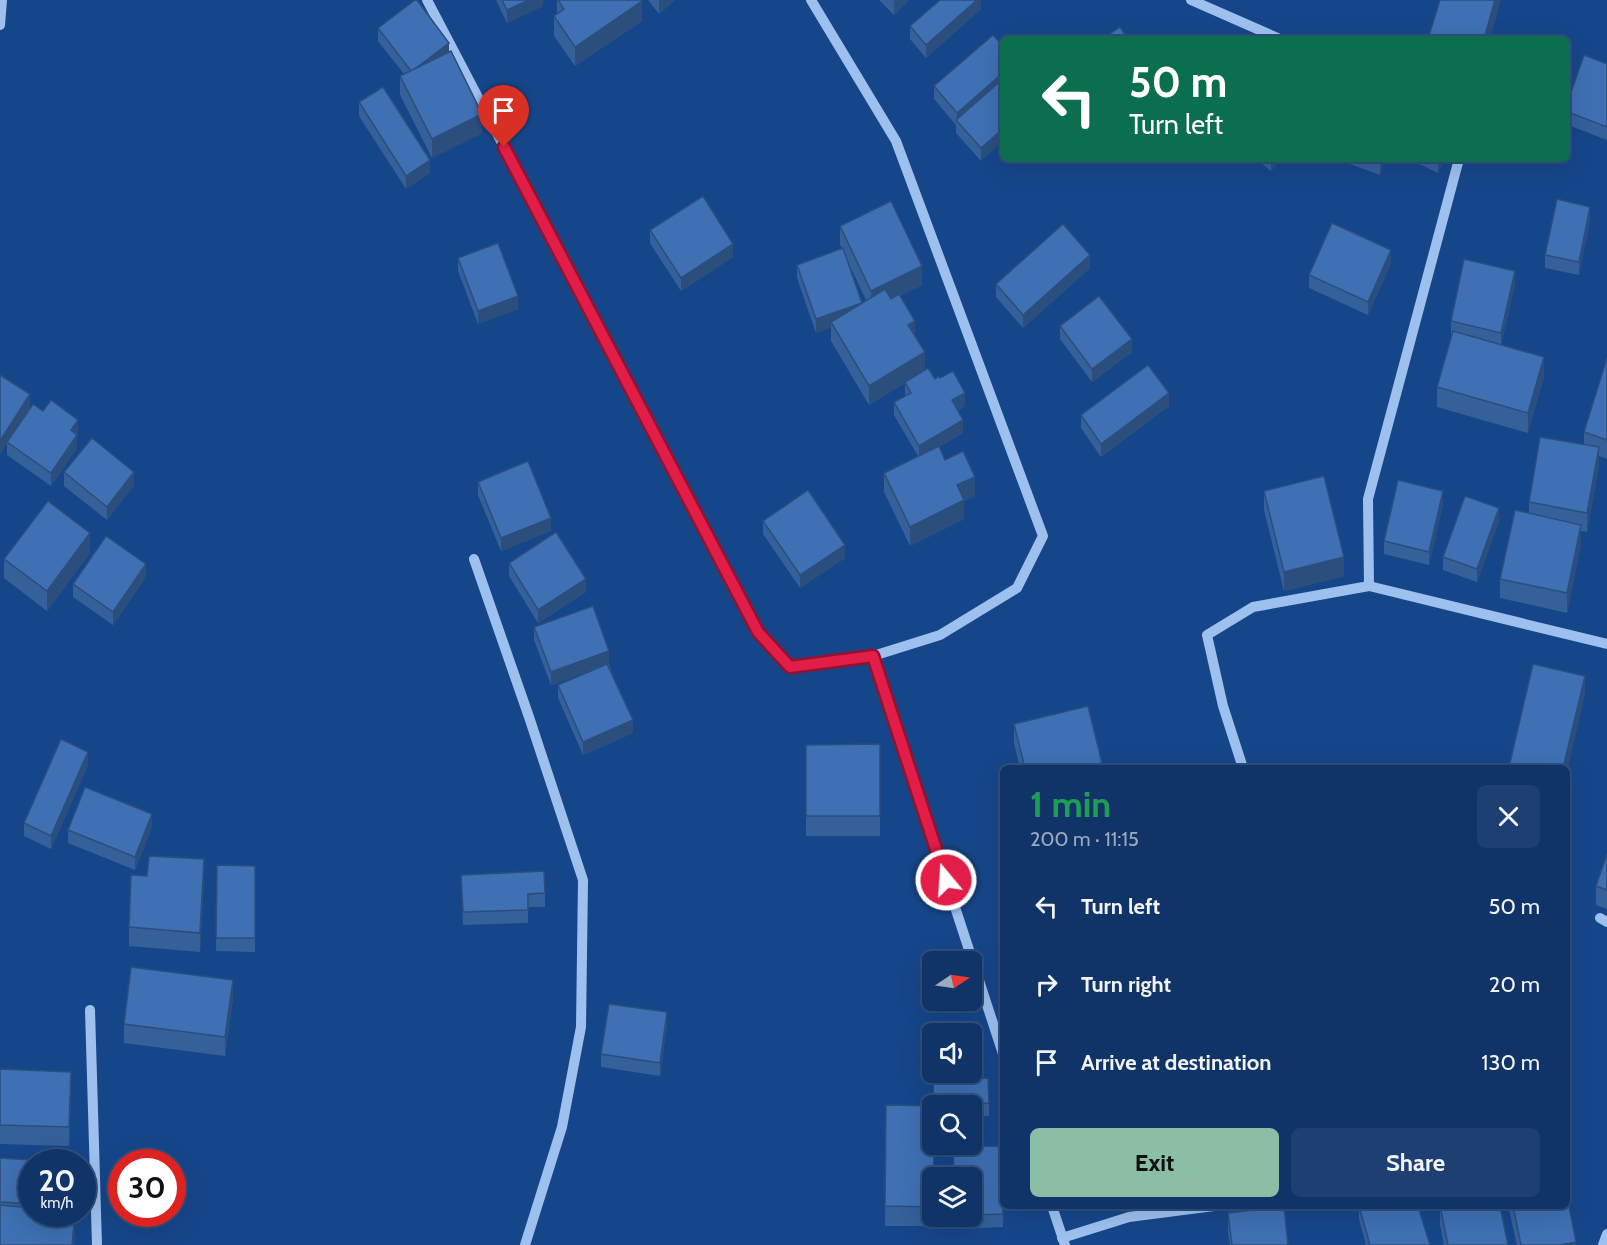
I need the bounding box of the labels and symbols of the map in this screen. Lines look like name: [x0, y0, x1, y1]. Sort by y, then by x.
pin: [478, 85, 529, 147]
position arrow: [914, 848, 978, 912]
north arrow: [922, 951, 982, 1011]
speed limit sign: 30: [108, 1149, 186, 1227]

